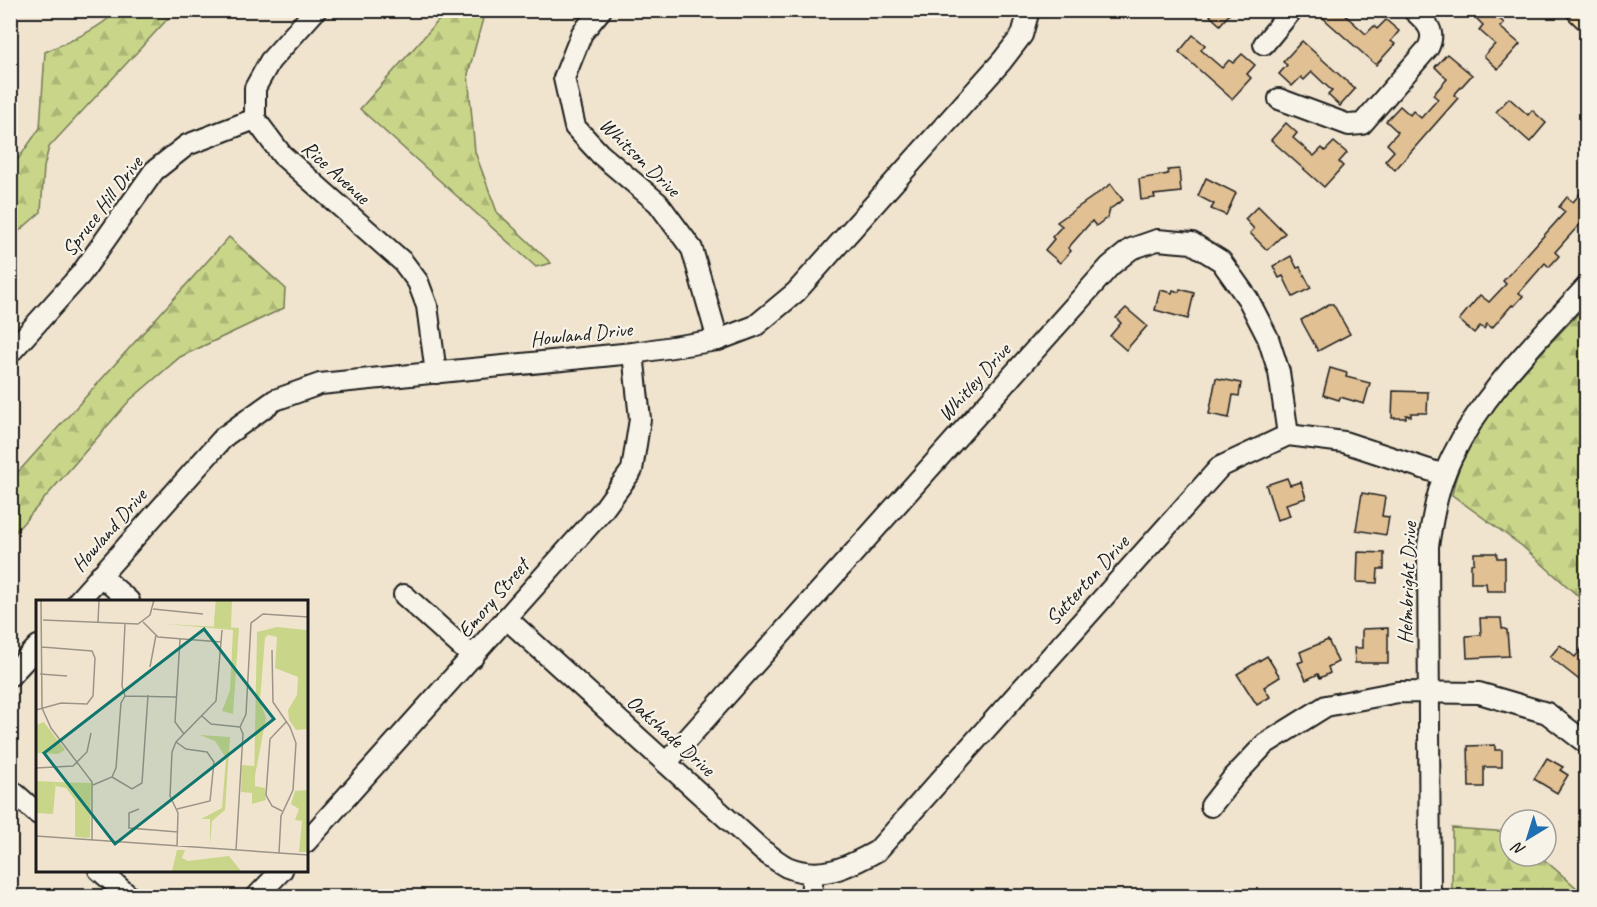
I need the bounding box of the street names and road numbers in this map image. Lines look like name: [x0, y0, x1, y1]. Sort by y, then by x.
street label: Whitson Drive: [594, 112, 688, 204]
street label: Rice Avenue: [296, 135, 376, 210]
street label: Spruce Hill Drive: [56, 150, 149, 261]
street label: Howland Drive: [529, 316, 635, 352]
street label: Whitley Drive: [932, 336, 1017, 427]
street label: Howland Drive: [66, 481, 154, 577]
street label: Helmbright Drive: [1392, 520, 1422, 645]
street label: Sutterton Drive: [1040, 529, 1135, 630]
street label: Emory Street: [452, 551, 536, 643]
street label: Oakshade Drive: [621, 689, 721, 782]

